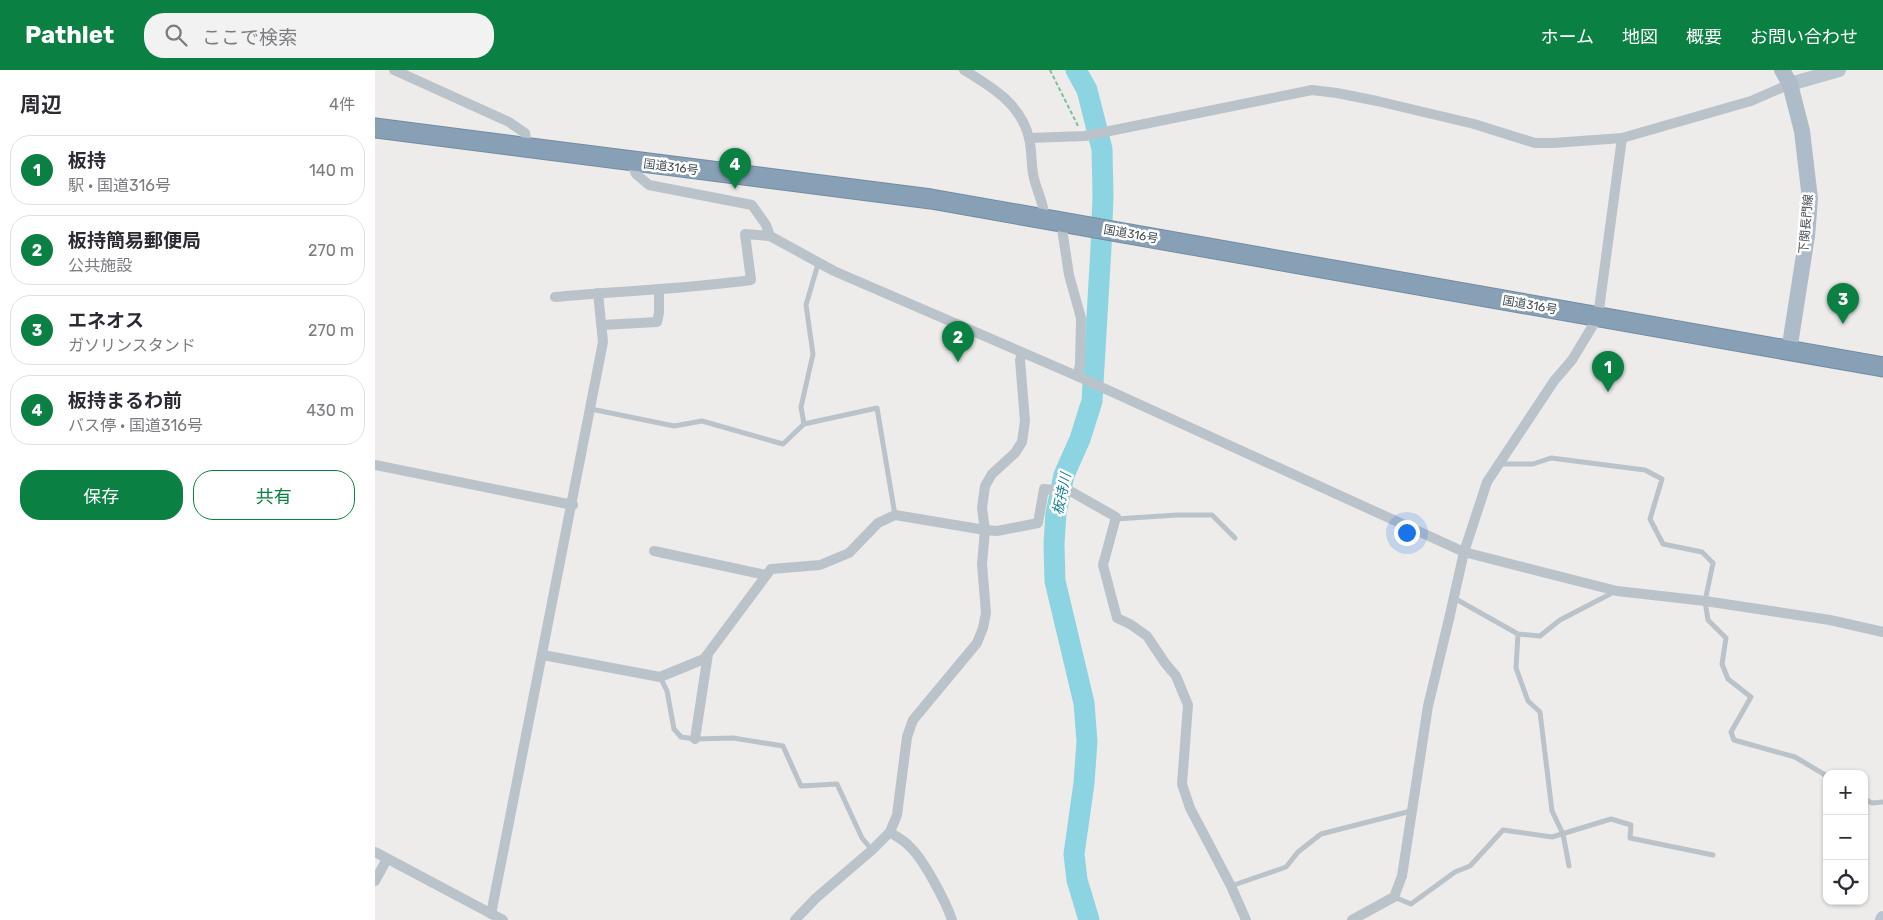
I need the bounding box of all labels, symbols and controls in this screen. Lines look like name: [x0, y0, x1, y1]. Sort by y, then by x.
search box: [144, 13, 494, 58]
text: Pathlet: [25, 21, 114, 49]
icon: search: [162, 21, 190, 49]
text: ここで検索: [202, 26, 297, 49]
text: ホーム: [1541, 26, 1594, 48]
text: 地図: [1622, 26, 1658, 48]
text: 概要: [1686, 26, 1722, 48]
text: お問い合わせ: [1750, 26, 1858, 48]
text: 周辺: [20, 92, 62, 117]
text: 4件: [329, 95, 355, 114]
pin: 4: [719, 148, 751, 189]
text: 板持: [68, 149, 106, 172]
street label: 国道316号: [643, 157, 699, 177]
text: 1: [33, 161, 41, 180]
text: 140 m: [309, 161, 354, 180]
text: 駅 · 国道316号: [68, 176, 171, 195]
street label: 下関長門線: [1796, 193, 1816, 255]
street label: 国道316号: [1103, 222, 1159, 246]
text: 板持簡易郵便局: [68, 229, 201, 252]
text: 2: [32, 241, 42, 260]
text: 270 m: [308, 241, 354, 260]
text: 公共施設: [68, 256, 132, 275]
pin: 3: [1827, 283, 1859, 324]
street label: 国道316号: [1502, 293, 1558, 317]
text: エネオス: [68, 309, 144, 332]
text: 3: [32, 321, 42, 340]
text: 270 m: [308, 321, 354, 340]
pin: 2: [942, 321, 974, 362]
text: ガソリンスタンド: [68, 336, 196, 355]
pin: 1: [1592, 351, 1624, 392]
text: 板持まるわ前: [68, 389, 182, 412]
text: 4: [32, 401, 42, 420]
text: 430 m: [306, 401, 354, 420]
text: バス停 · 国道316号: [68, 416, 203, 435]
button: 保存: [20, 470, 183, 520]
button: 共有: [193, 470, 355, 520]
water label: 板持川: [1049, 470, 1075, 516]
your location: [1394, 520, 1420, 546]
map controls: [1823, 770, 1868, 905]
button: +: [1823, 770, 1868, 815]
button: −: [1823, 815, 1868, 860]
button: locate: [1823, 860, 1868, 905]

